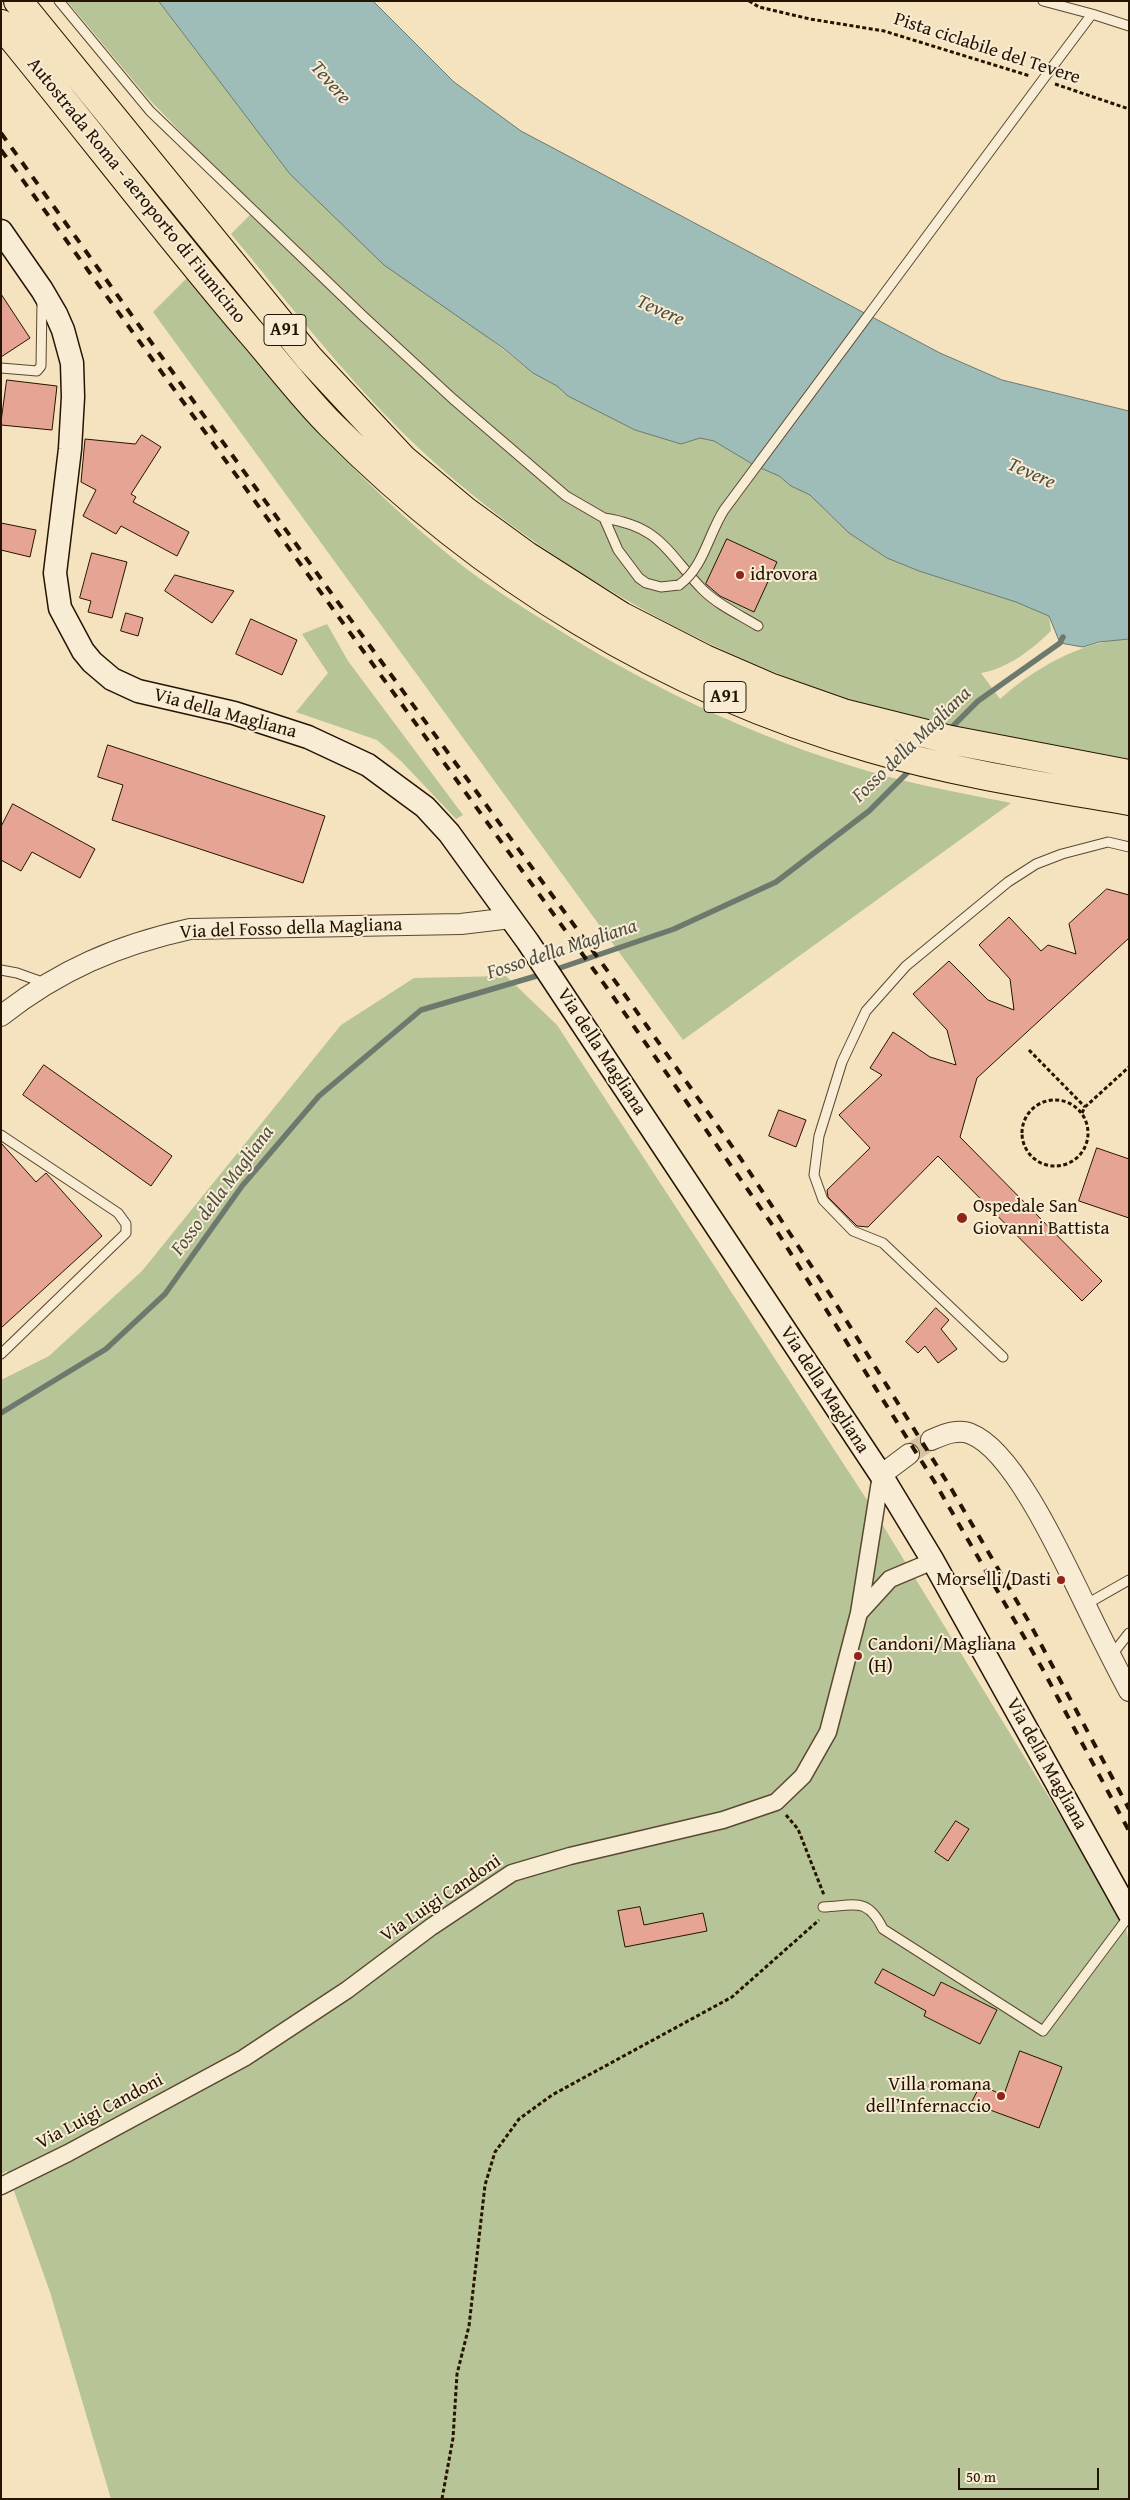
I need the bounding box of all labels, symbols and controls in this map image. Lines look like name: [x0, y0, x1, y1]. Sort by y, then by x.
street label: Pista ciclabile del Tevere: [891, 8, 1083, 90]
street label: Autostrada Roma - aeroporto di Fiumicino: [22, 53, 250, 329]
water label: Tevere: [305, 56, 355, 110]
water label: Tevere: [632, 290, 688, 332]
road number: A91: [264, 314, 306, 346]
water label: Tevere: [1003, 453, 1059, 495]
place label: idrovora: [750, 564, 818, 586]
marker: idrovora: [734, 569, 746, 581]
road number: A91: [704, 682, 746, 712]
water label: Fosso della Magliana: [847, 682, 977, 808]
street label: Via della Magliana: [151, 684, 299, 744]
street label: Via del Fosso della Magliana: [179, 914, 403, 944]
water label: Fosso della Magliana: [484, 914, 640, 986]
street label: Via della Magliana: [551, 984, 651, 1120]
water label: Fosso della Magliana: [166, 1121, 280, 1261]
place label: Ospedale San Giovanni Battista: [973, 1196, 1109, 1240]
marker: Ospedale San Giovanni Battista: [955, 1211, 969, 1225]
street label: Via della Magliana: [774, 1322, 874, 1458]
place label: Morselli/Dasti: [936, 1569, 1051, 1591]
marker: Morselli/Dasti: [1055, 1574, 1067, 1586]
place label: Candoni/Magliana (H): [868, 1634, 1016, 1678]
marker: Candoni/Magliana (H): [852, 1650, 864, 1662]
street label: Via della Magliana: [1000, 1694, 1092, 1834]
street label: Via Luigi Candoni: [376, 1850, 506, 1948]
street label: Via Luigi Candoni: [33, 2069, 167, 2155]
place label: Villa romana dell’Infernaccio: [866, 2074, 991, 2118]
marker: Villa romana dell’Infernaccio: [995, 2090, 1007, 2102]
scale bar: [960, 2458, 1101, 2490]
text: 50 m: [966, 2466, 996, 2487]

